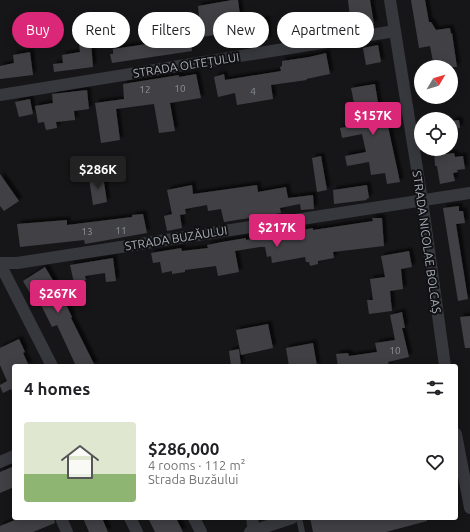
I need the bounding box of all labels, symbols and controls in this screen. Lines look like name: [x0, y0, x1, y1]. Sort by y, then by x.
chip: Buy: [12, 12, 64, 48]
chip: Rent: [72, 12, 130, 48]
chip: Filters: [138, 12, 205, 48]
chip: New: [213, 12, 269, 48]
chip: Apartment: [277, 12, 374, 48]
street label: STRADA OLTEȚULUI: [132, 50, 240, 80]
north arrow: [414, 60, 458, 104]
map controls: [414, 60, 458, 156]
house number: 10: [174, 83, 186, 94]
house number: 12: [139, 84, 151, 95]
house number: 4: [250, 86, 256, 97]
pin: $157K: [345, 102, 401, 136]
text: $157K: [354, 108, 392, 122]
button: locate: [414, 112, 458, 156]
pin: $286K: [70, 156, 126, 190]
text: $286K: [79, 162, 117, 176]
street label: STRADA NICOLAE BOLCAȘ: [411, 170, 443, 314]
pin: $217K: [249, 214, 305, 248]
text: $217K: [258, 220, 296, 234]
street label: STRADA BUZĂULUI: [124, 223, 228, 253]
house number: 11: [115, 225, 127, 236]
house number: 13: [81, 226, 93, 237]
pin: $267K: [30, 280, 86, 314]
text: $267K: [39, 286, 77, 300]
house number: 10: [389, 345, 401, 356]
icon: filters: [424, 377, 446, 399]
text: 4 homes: [24, 379, 90, 398]
icon: home: [56, 438, 104, 486]
text: $286,000: [148, 439, 219, 458]
icon: heart: [424, 451, 446, 473]
text: 4 rooms · 112 m²: [148, 458, 245, 472]
text: Strada Buzăului: [148, 472, 239, 486]

